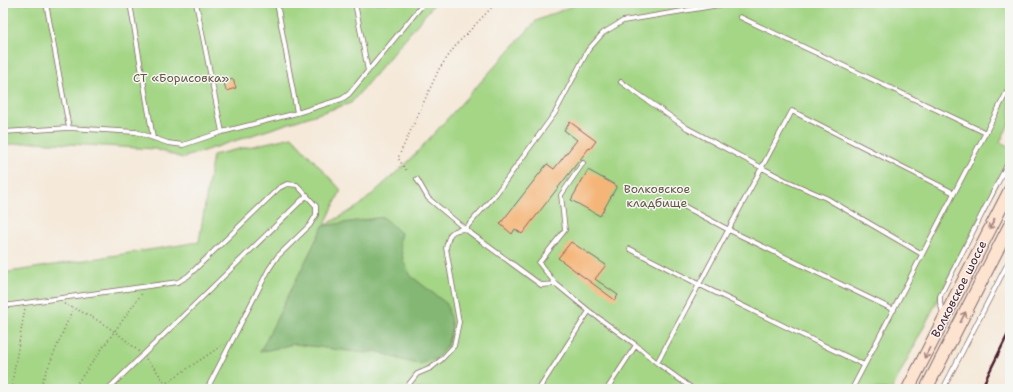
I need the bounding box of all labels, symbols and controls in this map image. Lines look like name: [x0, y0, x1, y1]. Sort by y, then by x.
park label: СТ «Борисовка»: [133, 70, 230, 86]
park label: Волковское кладбище: [624, 181, 691, 211]
one-way arrow: [988, 218, 995, 230]
street label: Волковское шоссе: [928, 238, 990, 340]
one-way arrow: [960, 311, 967, 323]
one-way arrow: [923, 346, 930, 358]

